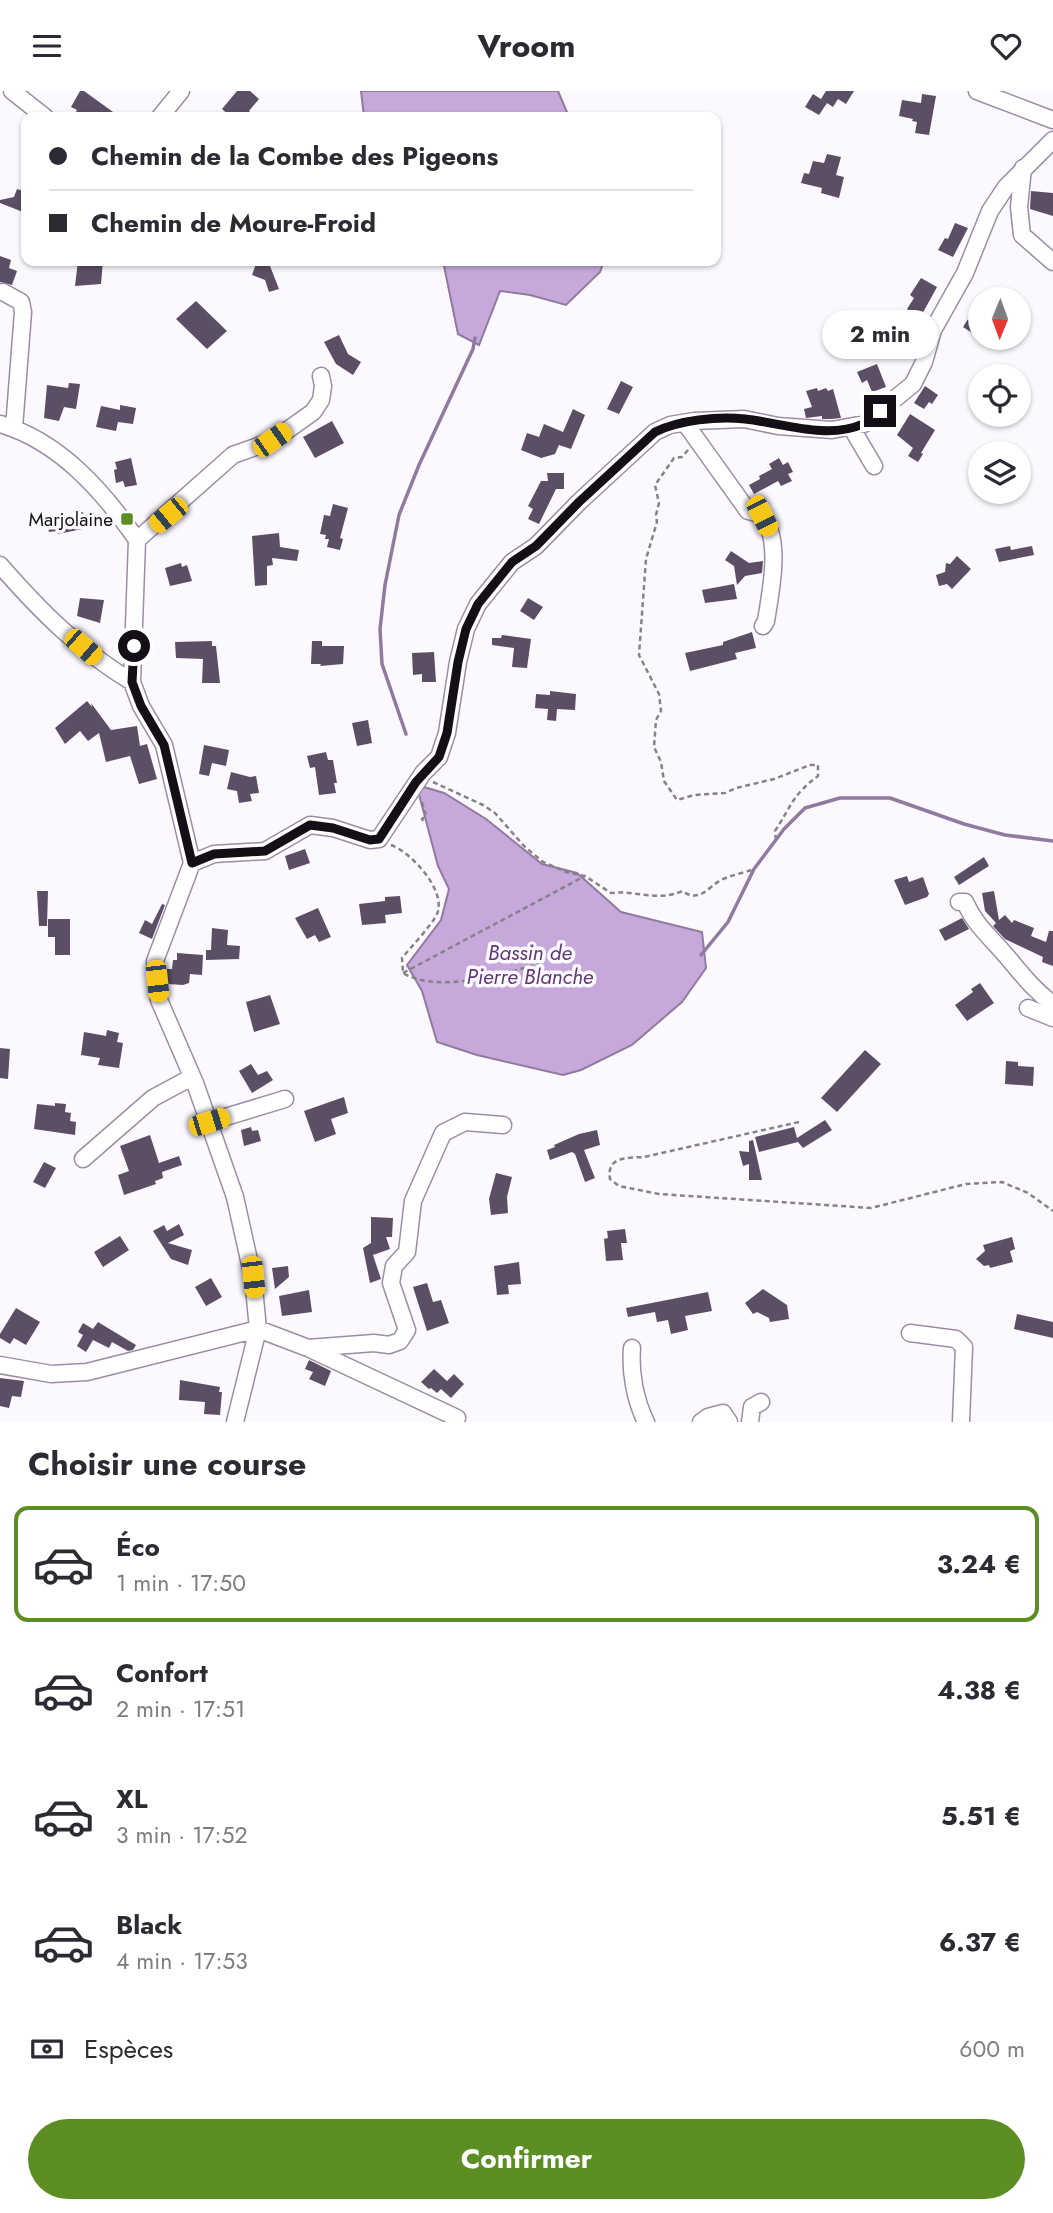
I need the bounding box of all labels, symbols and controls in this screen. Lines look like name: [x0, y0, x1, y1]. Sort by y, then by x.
text: Vroom: [478, 23, 575, 69]
icon: menu: [28, 27, 66, 65]
icon: heart: [987, 27, 1025, 65]
text: Chemin de la Combe des Pigeons: [91, 137, 498, 175]
text: Chemin de Moure-Froid: [91, 204, 376, 242]
north arrow: [968, 287, 1031, 350]
map controls: [968, 287, 1031, 504]
callout: 2 min: [822, 309, 938, 359]
text: 2 min: [850, 317, 910, 351]
button: locate: [968, 364, 1031, 427]
route end: [864, 395, 896, 427]
car: [249, 419, 296, 461]
button: layers: [968, 441, 1031, 504]
car: [744, 493, 781, 539]
car: [146, 494, 191, 536]
place label: Marjolaine: [29, 506, 113, 533]
marker: Marjolaine: [119, 511, 135, 527]
car: [61, 625, 106, 669]
route start: [118, 630, 150, 662]
water label: Bassin de Pierre Blanche: [467, 938, 594, 992]
car: [145, 959, 170, 1003]
car: [186, 1106, 233, 1138]
car: [241, 1255, 266, 1299]
text: Choisir une course: [28, 1441, 306, 1487]
text: Éco: [116, 1528, 160, 1566]
icon: car: [32, 1533, 95, 1596]
text: 3.24 €: [937, 1545, 1021, 1583]
text: 1 min · 17:50: [116, 1566, 246, 1600]
text: Confort: [116, 1654, 208, 1692]
icon: car: [32, 1659, 95, 1722]
text: 4.38 €: [937, 1671, 1021, 1709]
text: 2 min · 17:51: [116, 1692, 245, 1726]
text: XL: [116, 1780, 148, 1818]
icon: car: [32, 1785, 95, 1848]
text: 5.51 €: [941, 1797, 1021, 1835]
text: 3 min · 17:52: [116, 1818, 248, 1852]
text: Black: [116, 1906, 182, 1944]
icon: car: [32, 1911, 95, 1974]
text: 6.37 €: [939, 1923, 1021, 1961]
text: 4 min · 17:53: [116, 1944, 248, 1978]
icon: cash: [28, 2030, 66, 2068]
text: Espèces: [84, 2030, 173, 2068]
text: 600 m: [959, 2032, 1025, 2066]
button: Confirmer: [28, 2119, 1025, 2199]

